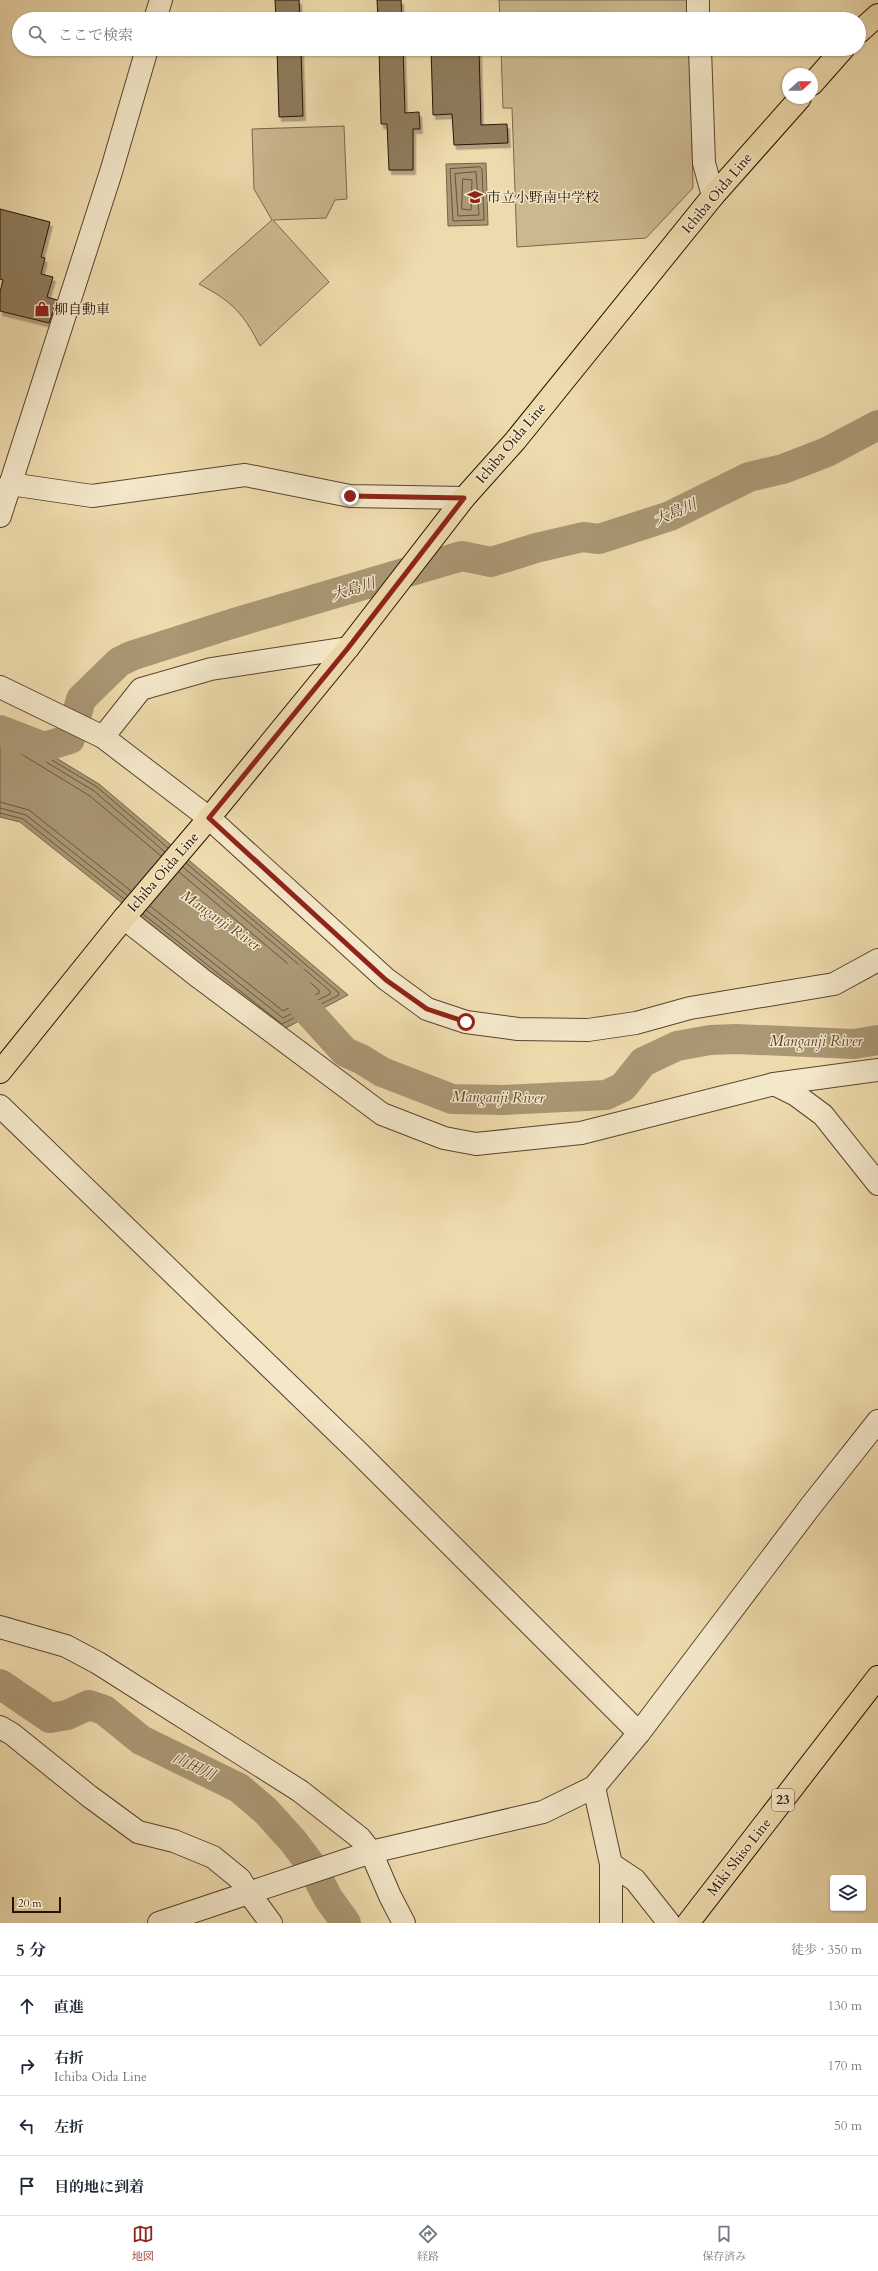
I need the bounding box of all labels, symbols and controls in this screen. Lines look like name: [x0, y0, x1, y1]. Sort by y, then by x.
search box: [12, 12, 866, 56]
icon: search: [26, 23, 48, 45]
text: ここで検索: [58, 25, 133, 45]
north arrow: [782, 68, 818, 104]
street label: Ichiba Oida Line: [678, 149, 756, 237]
school or university icon: 市立小野南中学校: [466, 188, 484, 206]
place label: 市立小野南中学校: [487, 188, 599, 207]
shop icon: 柳自動車: [33, 300, 51, 318]
place label: 柳自動車: [54, 300, 110, 319]
street label: Ichiba Oida Line: [472, 399, 550, 487]
route end: [341, 487, 359, 505]
water label: 大島川: [650, 493, 701, 530]
water label: 大島川: [329, 572, 379, 605]
street label: Ichiba Oida Line: [123, 828, 203, 916]
water label: Manganji River: [177, 885, 266, 955]
route start: [457, 1013, 475, 1031]
water label: Manganji River: [770, 1031, 864, 1051]
water label: Manganji River: [451, 1086, 546, 1108]
water label: 山田川: [169, 1747, 220, 1786]
road number: 23: [772, 1789, 794, 1811]
street label: Miki Shiso Line: [703, 1814, 775, 1900]
map controls: [830, 1875, 866, 1911]
button: layers: [830, 1875, 866, 1911]
scale bar: [12, 1895, 61, 1914]
text: 20 m: [18, 1896, 42, 1911]
text: 5 分: [16, 1939, 46, 1962]
text: 徒歩 · 350 m: [791, 1941, 862, 1959]
icon: ahead: [16, 1995, 38, 2017]
text: 直進: [54, 1997, 84, 2017]
text: 130 m: [828, 1997, 862, 2015]
text: 右折: [54, 2048, 84, 2068]
icon: right: [16, 2055, 38, 2077]
text: 170 m: [828, 2057, 862, 2075]
text: Ichiba Oida Line: [54, 2068, 147, 2086]
icon: left: [16, 2115, 38, 2137]
text: 左折: [54, 2117, 84, 2137]
text: 50 m: [834, 2117, 862, 2135]
icon: arrive: [16, 2175, 38, 2197]
text: 目的地に到着: [54, 2177, 144, 2197]
tab: 地図: [132, 2223, 154, 2264]
tab: 経路: [417, 2223, 439, 2264]
tab: 保存済み: [702, 2223, 746, 2264]

